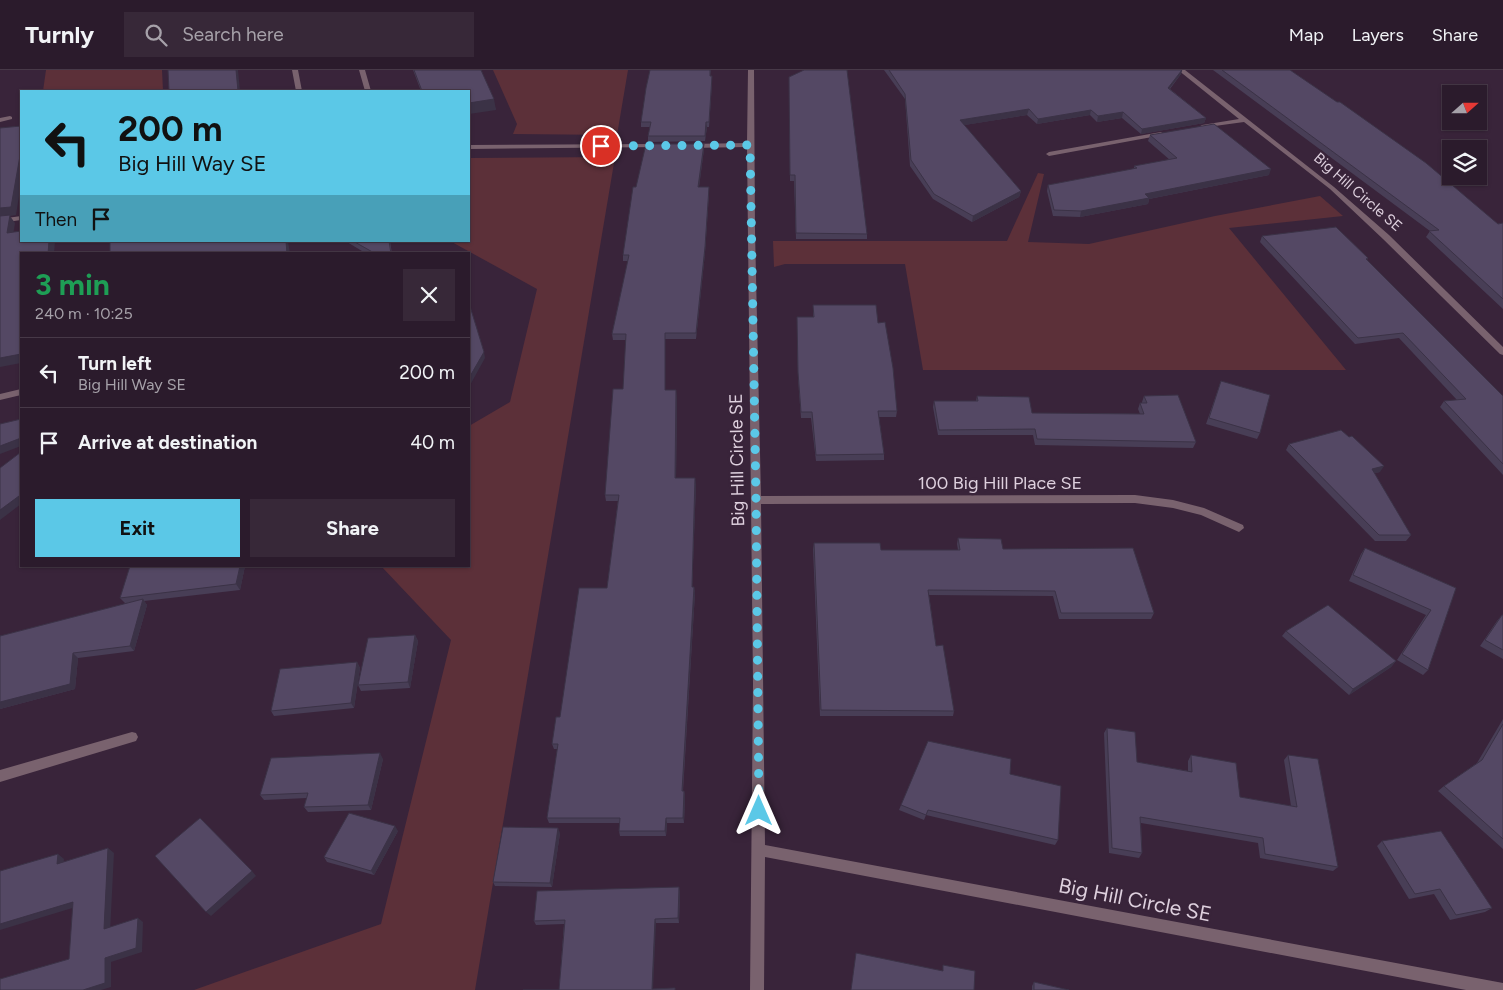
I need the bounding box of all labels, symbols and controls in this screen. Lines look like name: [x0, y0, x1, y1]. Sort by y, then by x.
search box: [124, 12, 474, 57]
text: Turnly: [25, 20, 94, 49]
icon: search: [142, 21, 170, 49]
text: Search here: [182, 23, 284, 46]
text: Map: [1289, 24, 1324, 46]
text: Layers: [1352, 24, 1404, 46]
text: Share: [1432, 24, 1478, 46]
north arrow: [1442, 85, 1488, 130]
map controls: [1442, 85, 1487, 185]
text: 200 m: [118, 108, 222, 150]
icon: left: [35, 110, 100, 175]
pin: [580, 125, 622, 167]
icon: arrive: [587, 132, 615, 160]
button: layers: [1442, 140, 1487, 185]
street label: Big Hill Circle SE: [1310, 149, 1406, 235]
text: Big Hill Way SE: [118, 150, 266, 177]
icon: arrive: [87, 205, 115, 233]
text: Then: [35, 208, 77, 231]
text: 3 min: [35, 266, 110, 303]
button: close: [403, 269, 455, 321]
text: 240 m · 10:25: [35, 304, 133, 323]
text: Turn left: [78, 352, 152, 375]
icon: left: [35, 359, 63, 387]
text: 200 m: [399, 361, 455, 384]
text: Big Hill Way SE: [78, 375, 186, 394]
street label: Big Hill Circle SE: [725, 393, 749, 527]
icon: arrive: [35, 429, 63, 457]
text: Arrive at destination: [78, 431, 257, 454]
text: 40 m: [410, 431, 455, 454]
street label: 100 Big Hill Place SE: [918, 472, 1082, 494]
button: Exit: [35, 499, 240, 557]
button: Share: [250, 499, 455, 557]
position arrow: [732, 784, 784, 836]
street label: Big Hill Circle SE: [1056, 872, 1214, 927]

